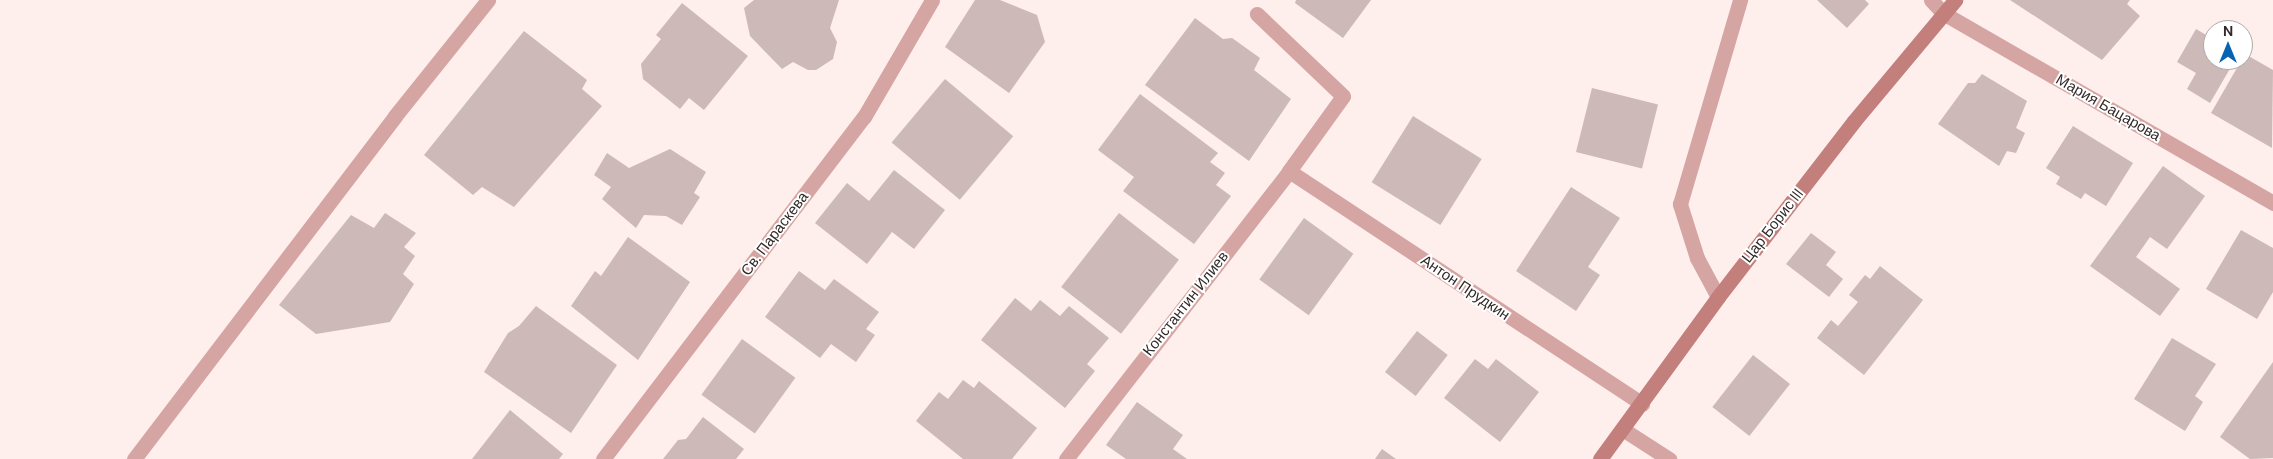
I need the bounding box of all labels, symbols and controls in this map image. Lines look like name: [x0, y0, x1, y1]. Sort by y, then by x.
north arrow: [2203, 20, 2253, 70]
text: N: [2223, 22, 2233, 40]
street label: Мария Бацарова: [2052, 71, 2164, 145]
street label: Цар Борис III: [1739, 185, 1807, 267]
street label: Св. Параскева: [738, 189, 812, 279]
street label: Константин Илиев: [1140, 248, 1232, 360]
street label: Антон Прудкин: [1417, 252, 1513, 324]

